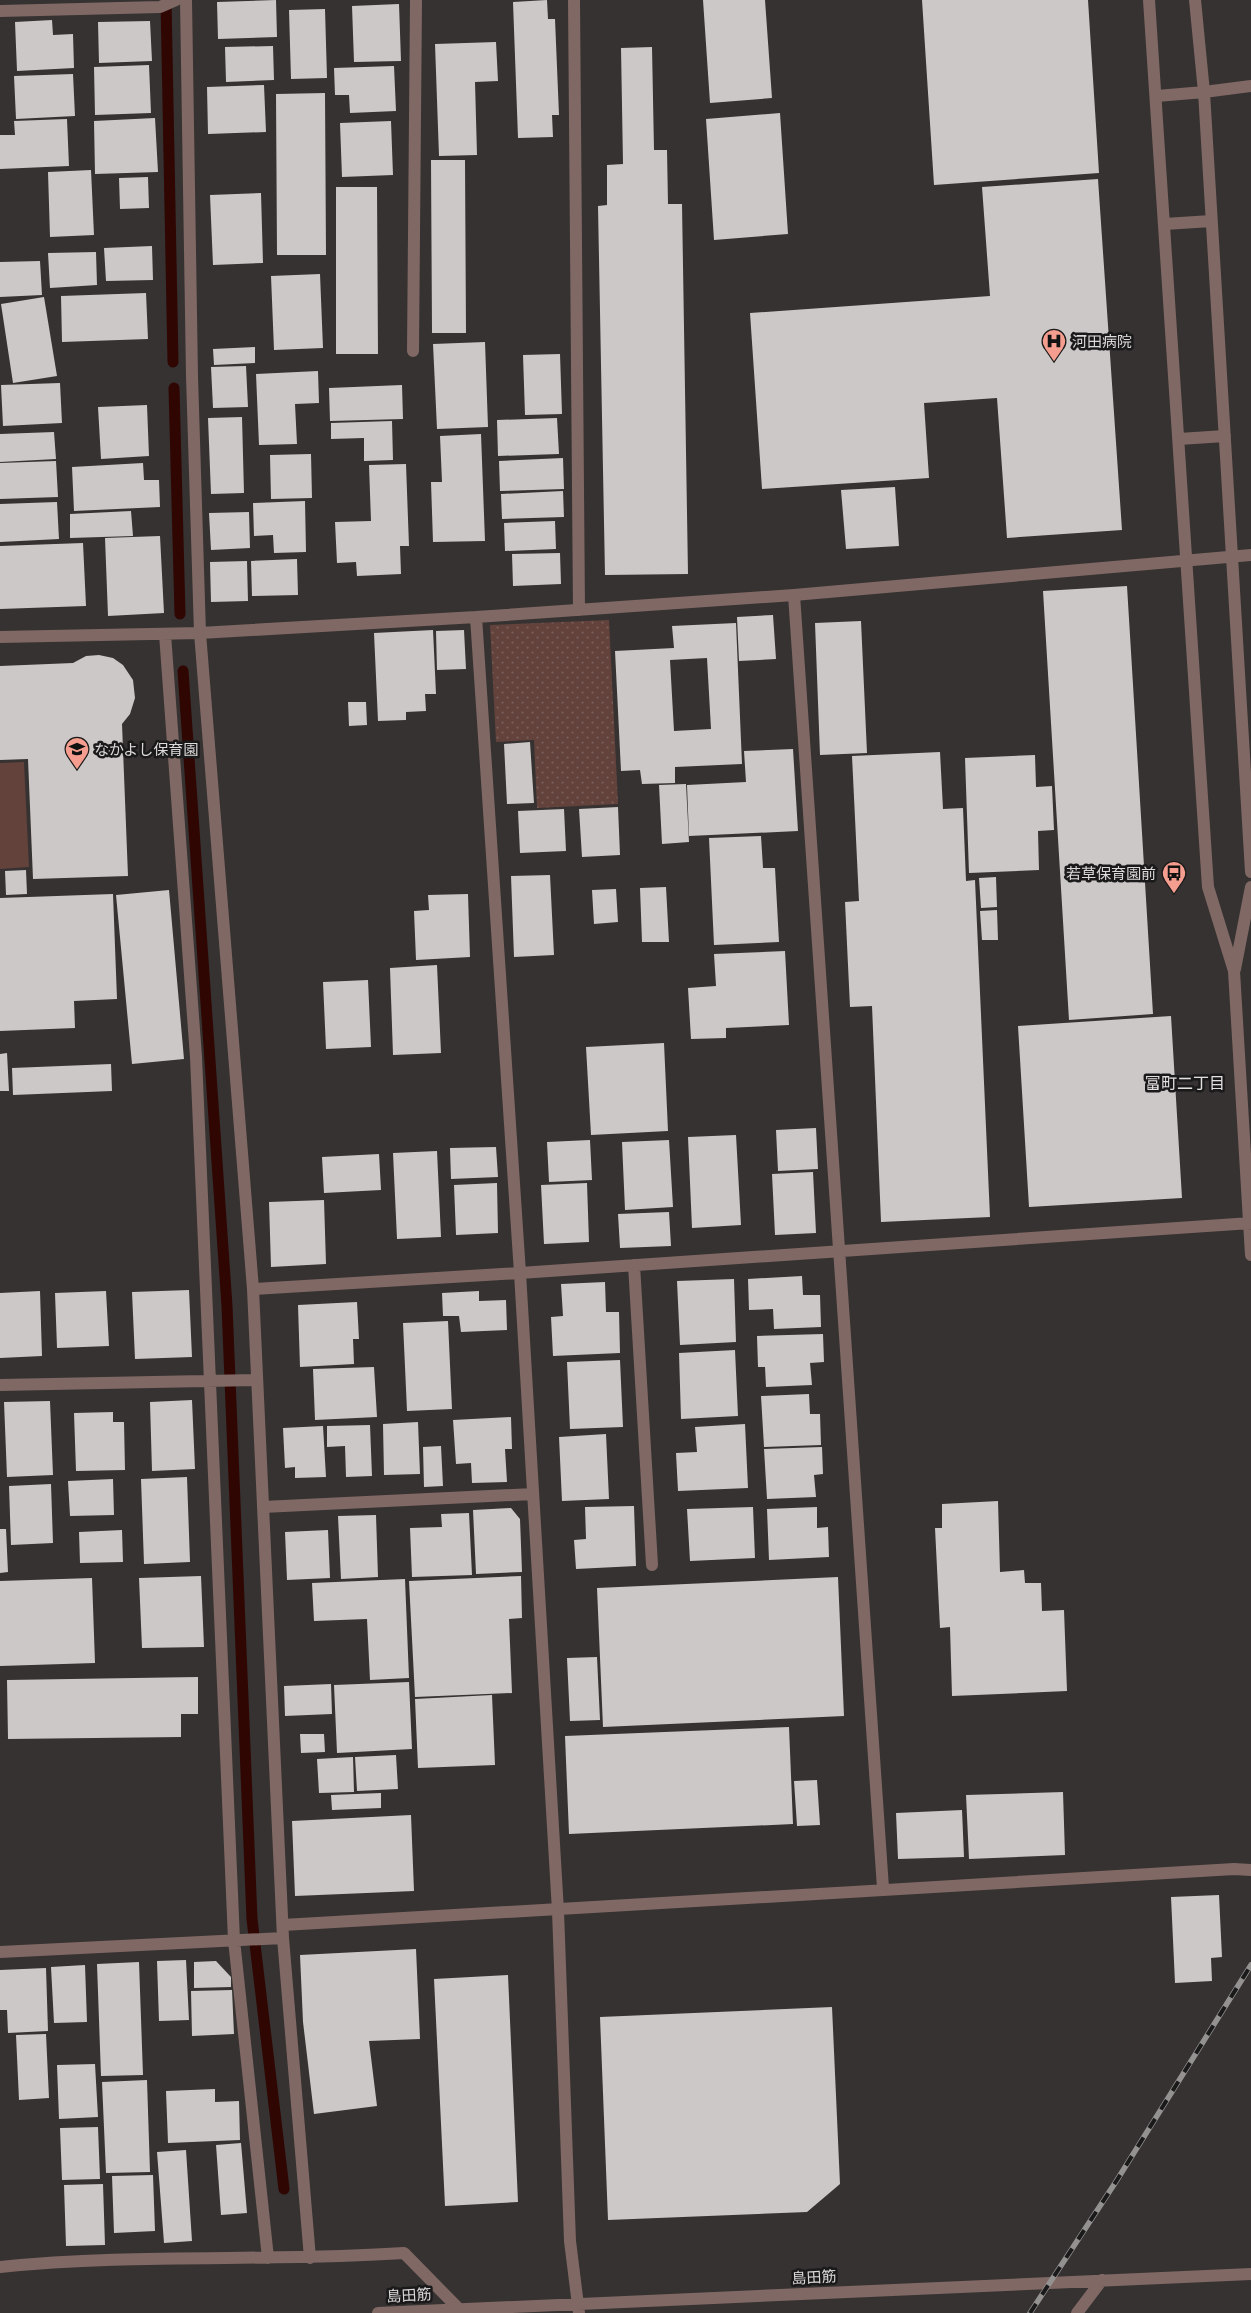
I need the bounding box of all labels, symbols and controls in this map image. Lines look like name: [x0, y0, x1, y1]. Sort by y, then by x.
hospital icon: 河田病院: [1041, 328, 1067, 362]
place label: 河田病院: [1072, 331, 1132, 352]
school or university icon: なかよし保育園: [64, 736, 90, 770]
place label: なかよし保育園: [94, 739, 198, 760]
bus stop icon: 若草保育園前: [1161, 860, 1187, 894]
place label: 若草保育園前: [1066, 863, 1156, 884]
district label: 富町二丁目: [1145, 1072, 1225, 1094]
street label: 島田筋: [791, 2265, 837, 2289]
street label: 島田筋: [386, 2283, 432, 2307]

